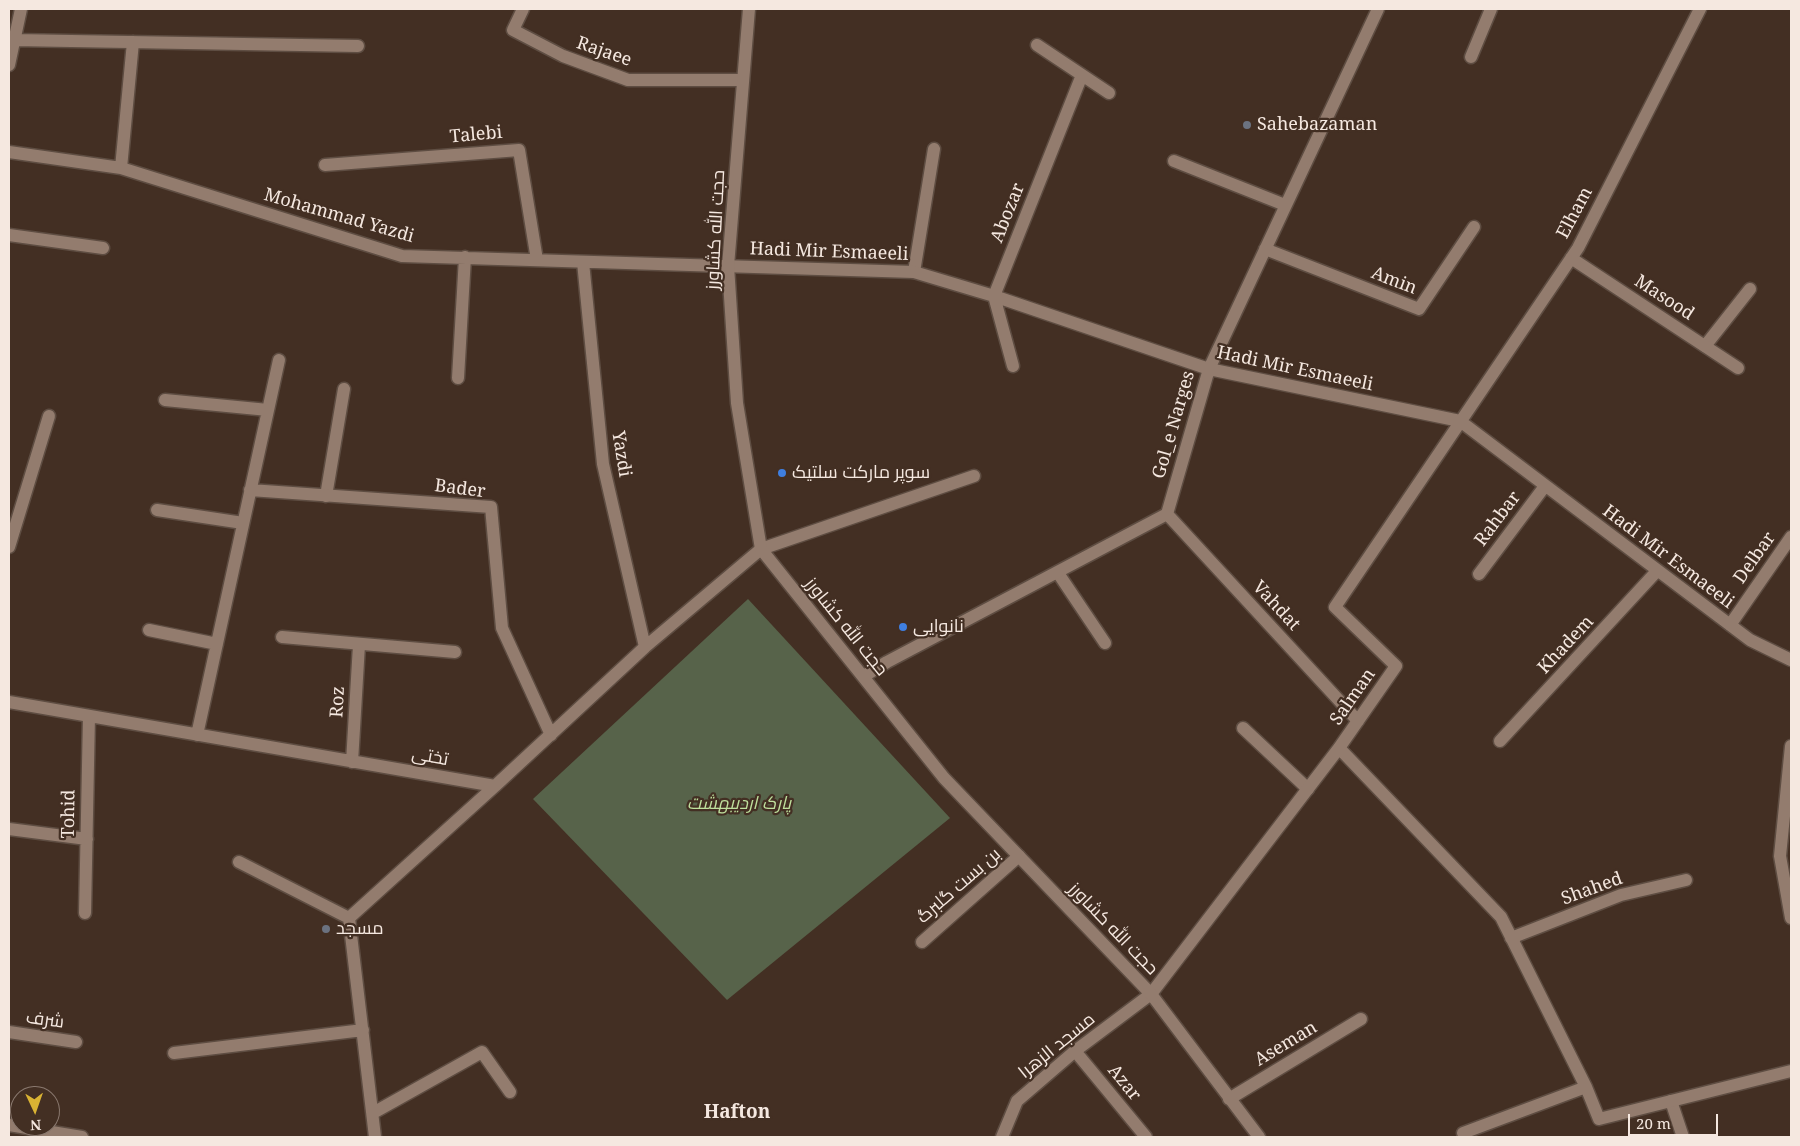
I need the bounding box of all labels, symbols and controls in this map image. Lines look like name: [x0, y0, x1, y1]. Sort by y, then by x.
street label: Rajaee: [574, 33, 634, 71]
place label: Sahebazaman: [1257, 114, 1377, 136]
marker: Sahebazaman: [1241, 119, 1253, 131]
street label: Talebi: [449, 122, 503, 148]
street label: حجت الله کشاورز: [702, 169, 730, 291]
street label: Abozar: [986, 180, 1030, 246]
street label: Elham: [1552, 183, 1598, 243]
street label: Mohammad Yazdi: [262, 184, 416, 248]
street label: Hadi Mir Esmaeeli: [749, 238, 909, 266]
street label: Amin: [1368, 262, 1420, 300]
street label: Masood: [1630, 271, 1698, 325]
street label: Hadi Mir Esmaeeli: [1215, 342, 1375, 396]
street label: Gol_e Narges: [1148, 369, 1200, 481]
street label: Yazdi: [607, 429, 635, 479]
place label: سوپر مارکت سلتیک: [792, 462, 930, 484]
marker: سوپر مارکت سلتیک: [776, 467, 788, 479]
street label: Bader: [433, 475, 487, 503]
street label: Rahbar: [1470, 487, 1526, 551]
street label: Hadi Mir Esmaeeli: [1598, 501, 1738, 613]
street label: Delbar: [1730, 528, 1780, 588]
street label: حجت الله کشاورز: [800, 574, 892, 680]
street label: Vahdat: [1248, 577, 1304, 635]
street label: Khadem: [1534, 611, 1598, 679]
place label: نانوایی: [913, 616, 964, 638]
marker: نانوایی: [897, 621, 909, 633]
street label: Salman: [1326, 664, 1380, 730]
street label: Roz: [326, 686, 350, 718]
street label: تختی: [410, 743, 450, 771]
street label: Tohid: [58, 789, 80, 839]
park label: پارک اردیبهشت: [687, 793, 791, 815]
street label: بن بست گلبرگ: [913, 844, 1005, 928]
street label: Shahed: [1558, 868, 1626, 910]
street label: حجت الله کشاورز: [1064, 878, 1162, 980]
place label: مسجد: [336, 918, 384, 940]
marker: مسجد: [320, 923, 332, 935]
street label: شرف: [24, 1007, 66, 1033]
street label: مسجد الزهرا: [1014, 1009, 1100, 1083]
street label: Aseman: [1251, 1017, 1321, 1071]
street label: Azar: [1103, 1060, 1145, 1106]
north arrow: [10, 1086, 60, 1136]
district label: Hafton: [704, 1102, 770, 1124]
scale bar: [1630, 1104, 1720, 1136]
text: 20 m: [1636, 1113, 1671, 1133]
text: N: [30, 1116, 42, 1135]

